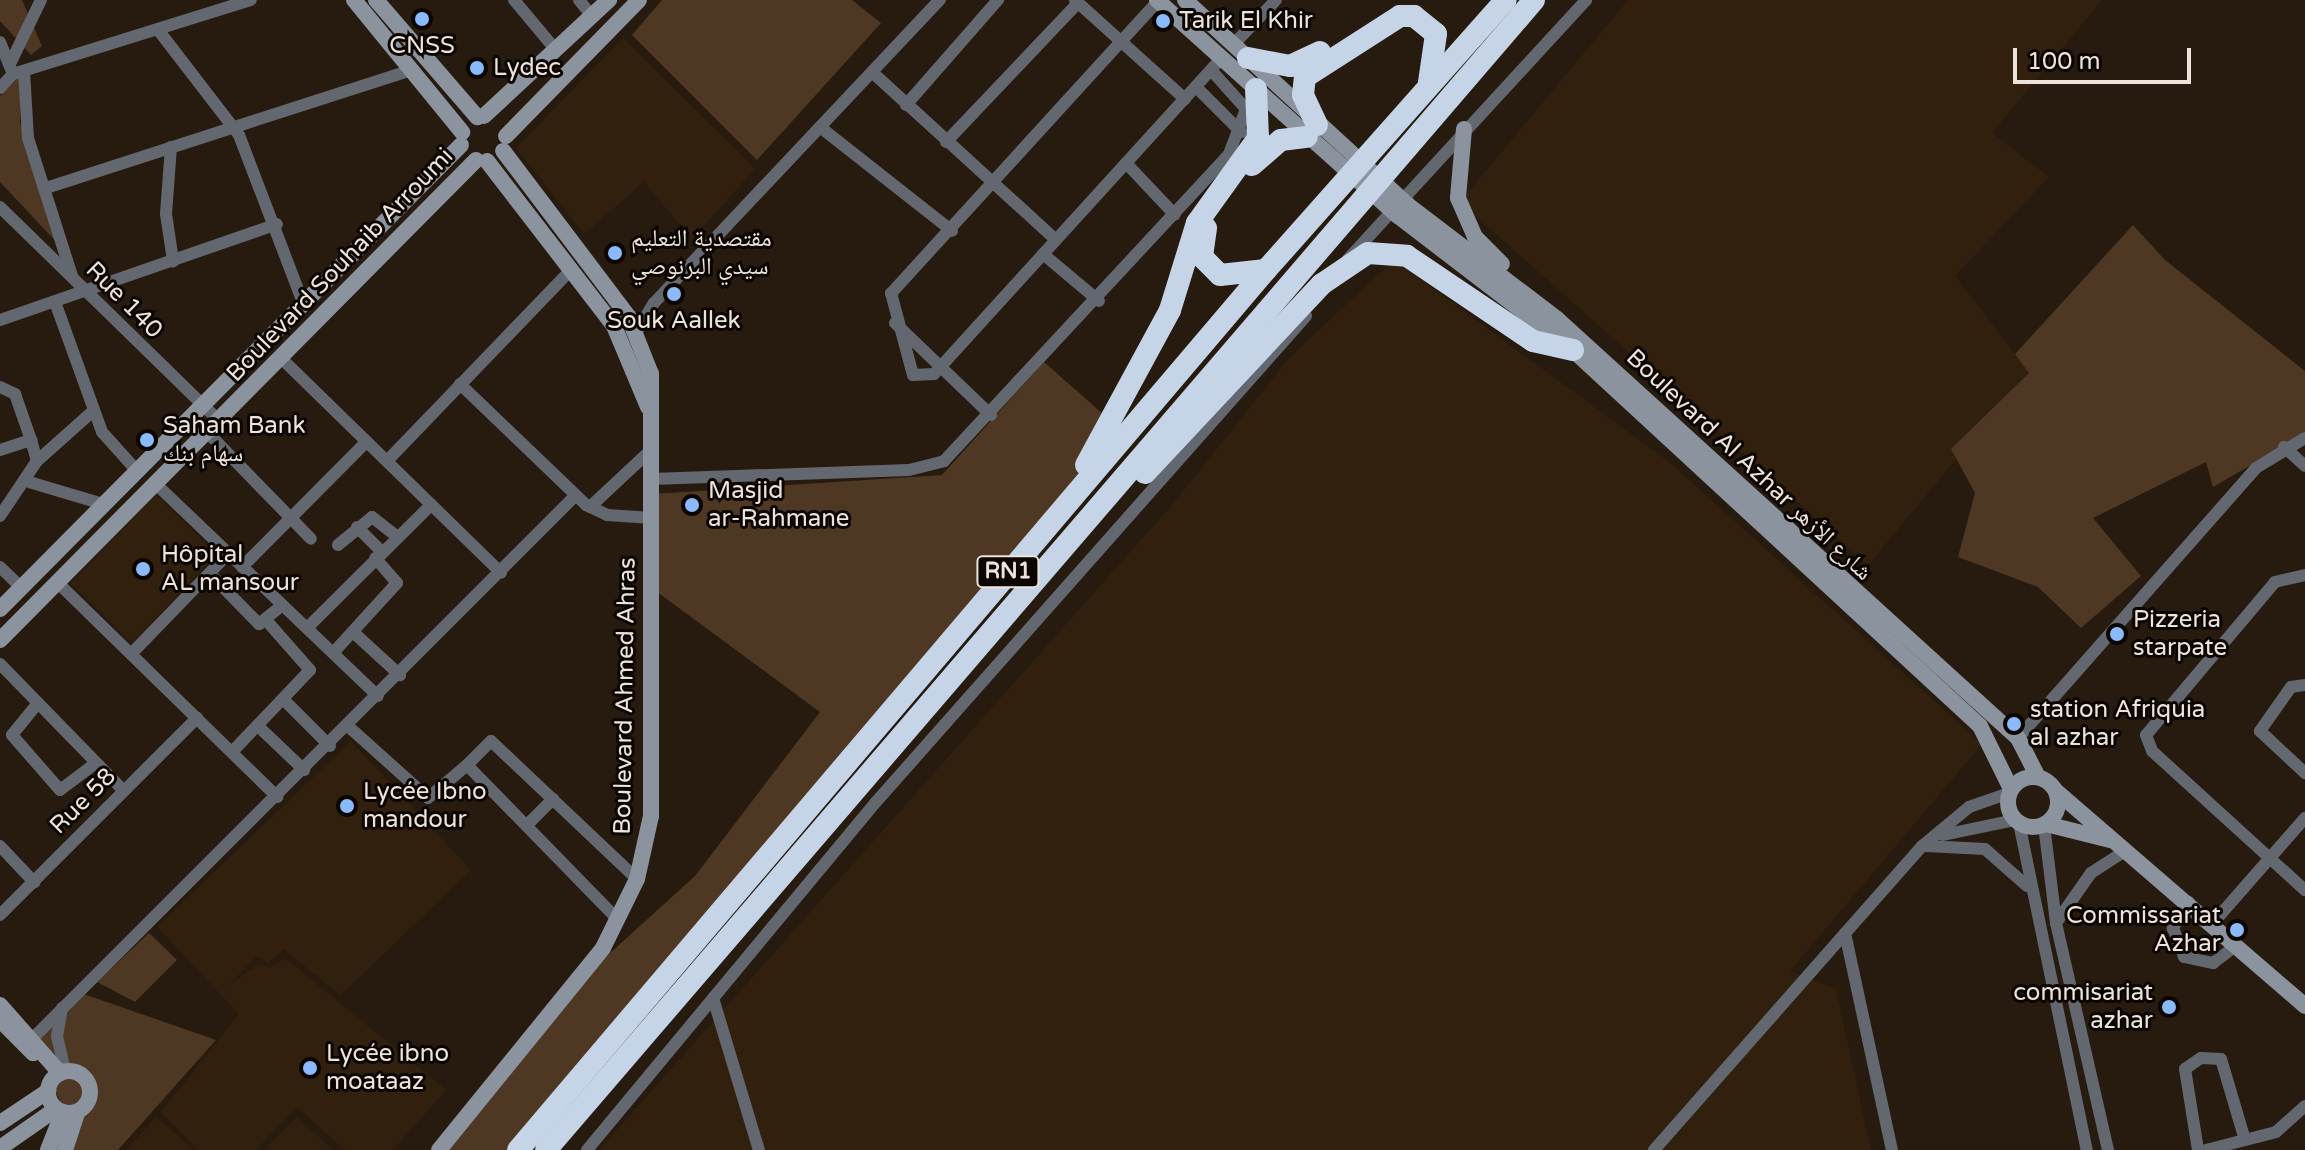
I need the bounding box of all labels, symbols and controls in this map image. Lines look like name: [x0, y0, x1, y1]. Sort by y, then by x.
place label: Tarik El Khir: [1179, 7, 1313, 35]
marker: CNSS: [413, 10, 431, 28]
marker: Tarik El Khir: [1154, 12, 1172, 30]
place label: CNSS: [389, 32, 455, 60]
scale bar: [2017, 32, 2195, 82]
text: 100 m: [2027, 47, 2101, 76]
place label: Lydec: [493, 54, 561, 82]
marker: Lydec: [468, 59, 486, 77]
street label: Boulevard Souhaib Arroumi: [221, 142, 459, 388]
place label: مقتصدية التعليم سيدي البرنوصي: [631, 225, 772, 281]
marker: مقتصدية التعليم سيدي البرنوصي: [606, 244, 624, 262]
street label: Rue 140: [80, 256, 168, 344]
marker: Souk Aallek: [665, 285, 683, 303]
place label: Souk Aallek: [607, 307, 741, 335]
street label: Boulevard Al Azhar شارع الأزهر: [1620, 343, 1878, 587]
place label: Saham Bank سهام بنك: [163, 412, 305, 468]
marker: Saham Bank سهام بنك: [138, 431, 156, 449]
place label: Masjid ar-Rahmane: [708, 477, 849, 533]
marker: Masjid ar-Rahmane: [683, 496, 701, 514]
place label: Hôpital AL mansour: [161, 541, 299, 597]
road number: RN1: [976, 554, 1040, 590]
street label: Boulevard Ahmed Ahras: [608, 557, 642, 835]
marker: Hôpital AL mansour: [132, 558, 154, 580]
place label: Pizzeria starpate: [2133, 606, 2227, 662]
marker: Pizzeria starpate: [2108, 625, 2126, 643]
place label: station Afriquia al azhar: [2030, 696, 2205, 752]
marker: station Afriquia al azhar: [2005, 715, 2023, 733]
street label: Rue 58: [44, 762, 122, 840]
place label: Lycée Ibno mandour: [363, 778, 487, 834]
marker: Lycée Ibno mandour: [338, 797, 356, 815]
place label: Commissariat Azhar: [2066, 902, 2221, 958]
marker: Commissariat Azhar: [2228, 921, 2246, 939]
place label: commisariat azhar: [2013, 979, 2153, 1035]
marker: commisariat azhar: [2160, 998, 2178, 1016]
place label: Lycée ibno moataaz: [326, 1040, 449, 1096]
marker: Lycée ibno moataaz: [301, 1059, 319, 1077]

